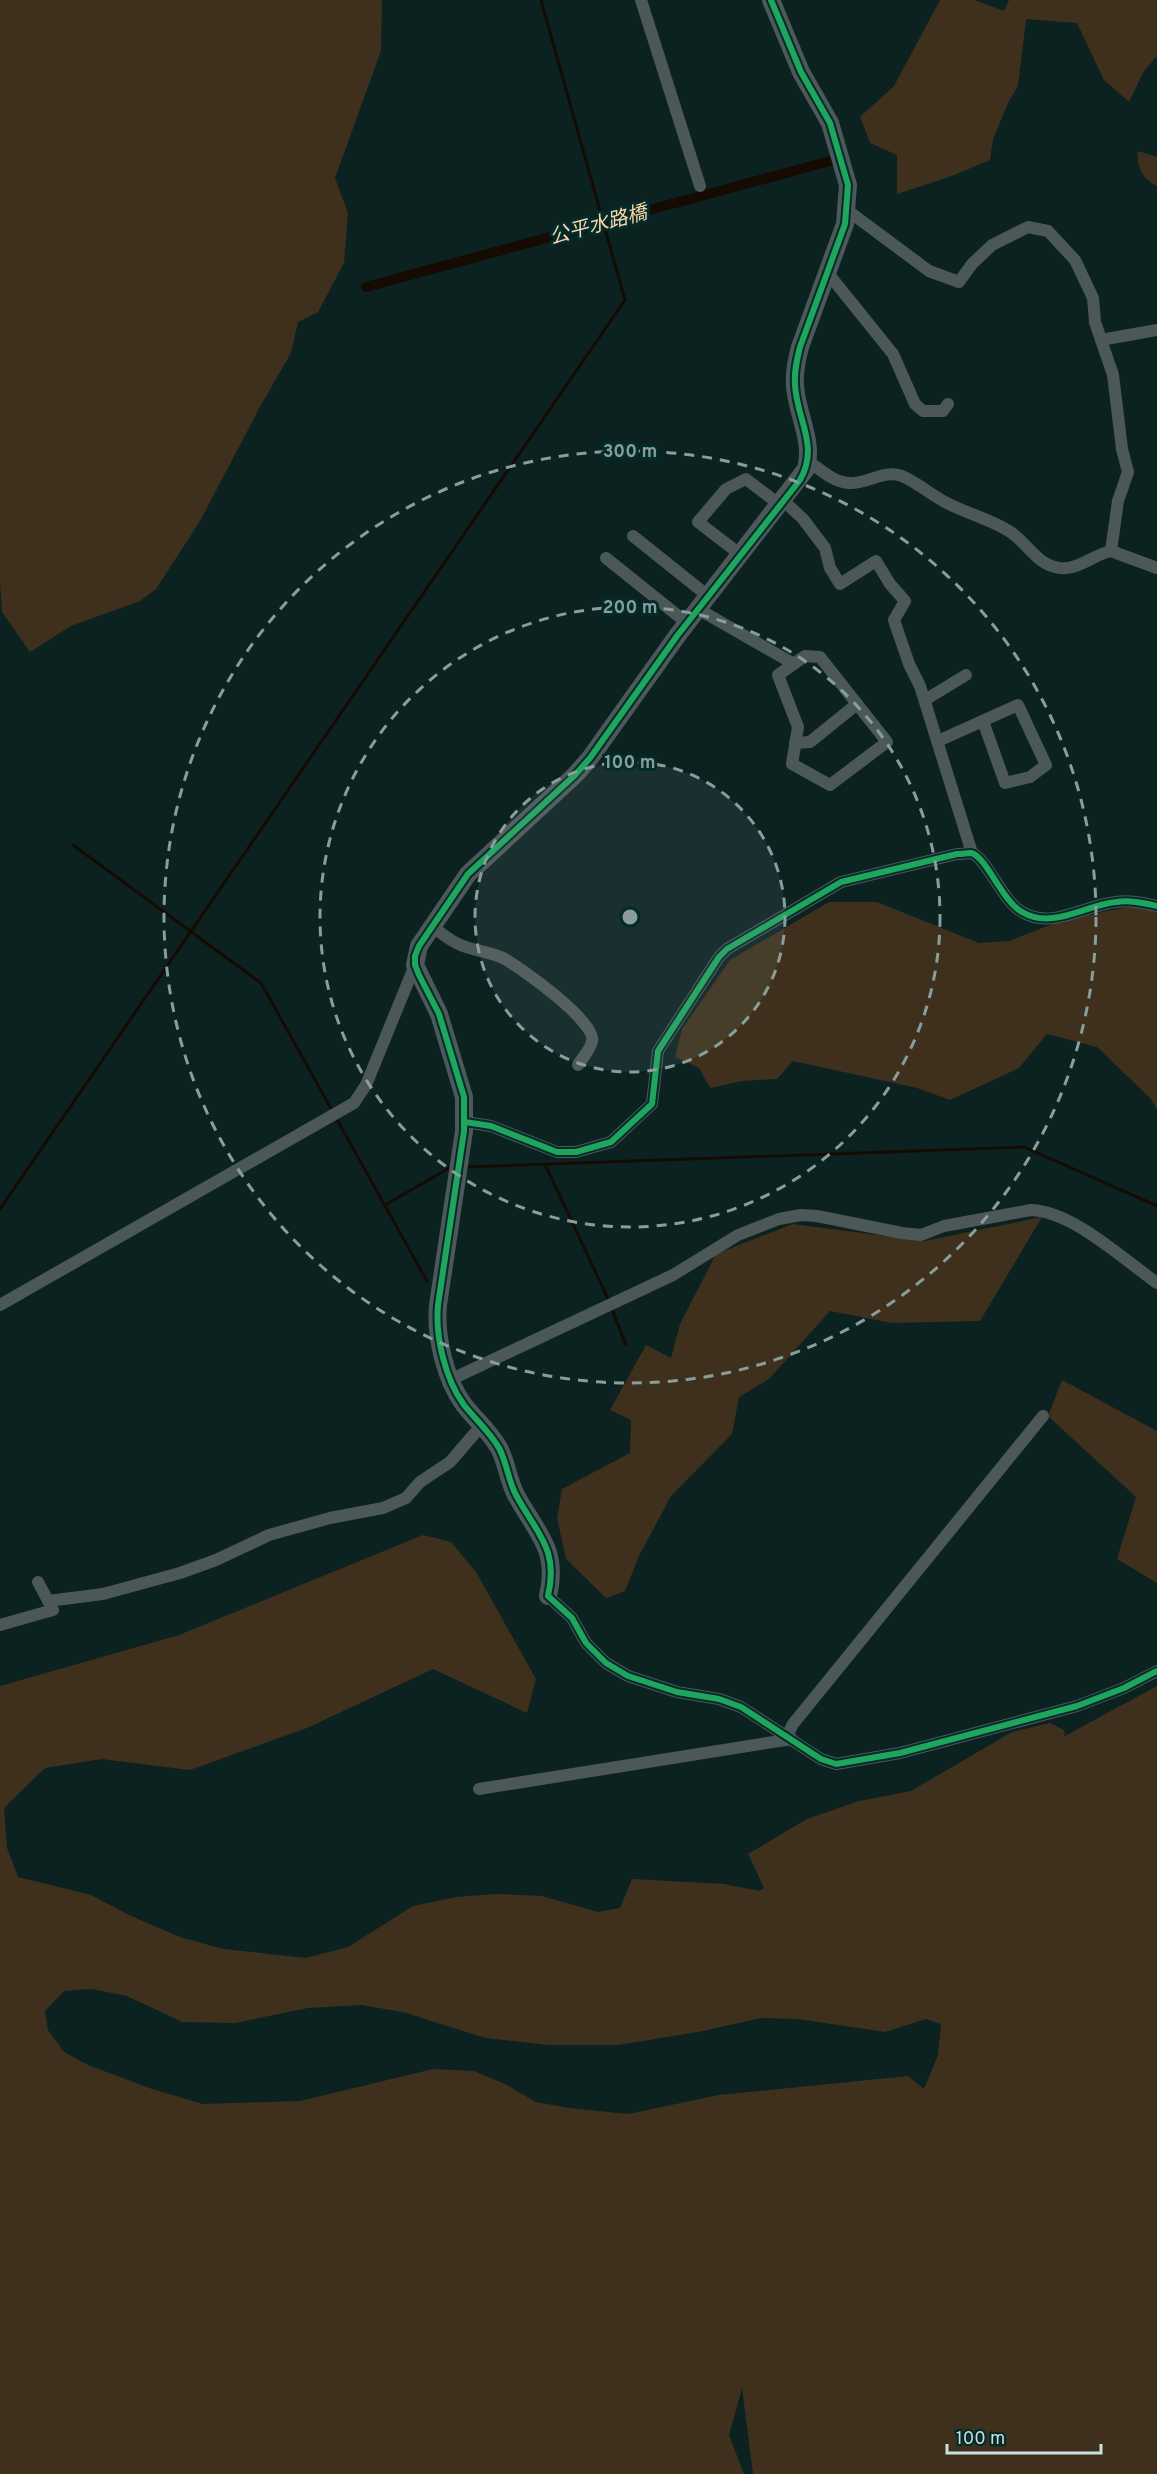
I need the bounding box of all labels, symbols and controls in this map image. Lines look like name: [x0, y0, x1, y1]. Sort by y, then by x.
water label: 公平水路橋: [547, 200, 653, 251]
text: 300 m: [603, 441, 657, 464]
text: 200 m: [602, 597, 658, 620]
text: 100 m: [604, 752, 656, 775]
centre of rings: [620, 907, 640, 927]
scale bar: [947, 2417, 1102, 2455]
text: 100 m: [956, 2428, 1005, 2451]

